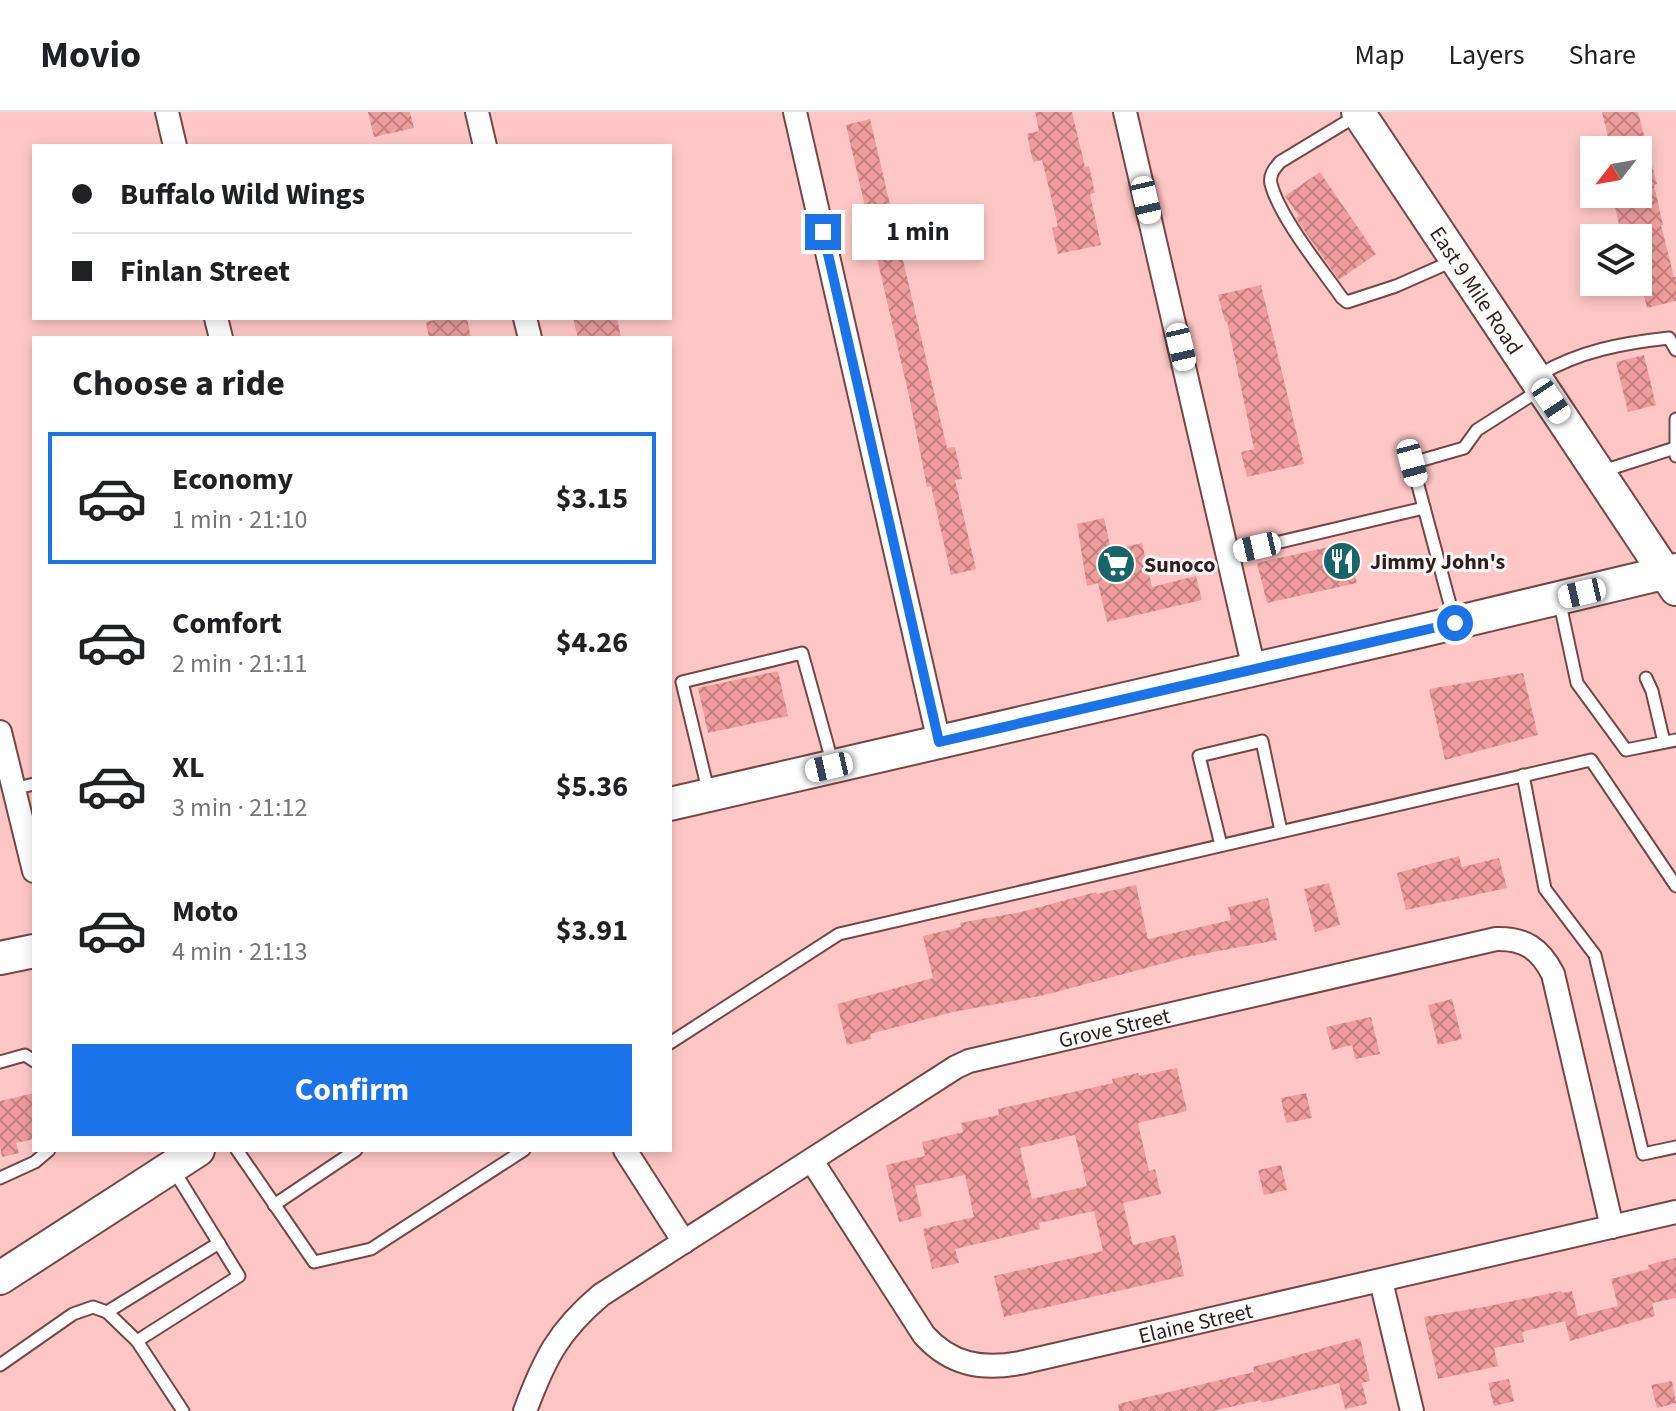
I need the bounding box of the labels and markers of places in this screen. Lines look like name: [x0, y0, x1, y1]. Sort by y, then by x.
restaurant icon: Jimmy John's: [1321, 540, 1363, 582]
supermarket icon: Sunoco: [1095, 543, 1137, 585]
place label: Jimmy John's: [1370, 546, 1506, 578]
place label: Sunoco: [1144, 549, 1215, 581]

